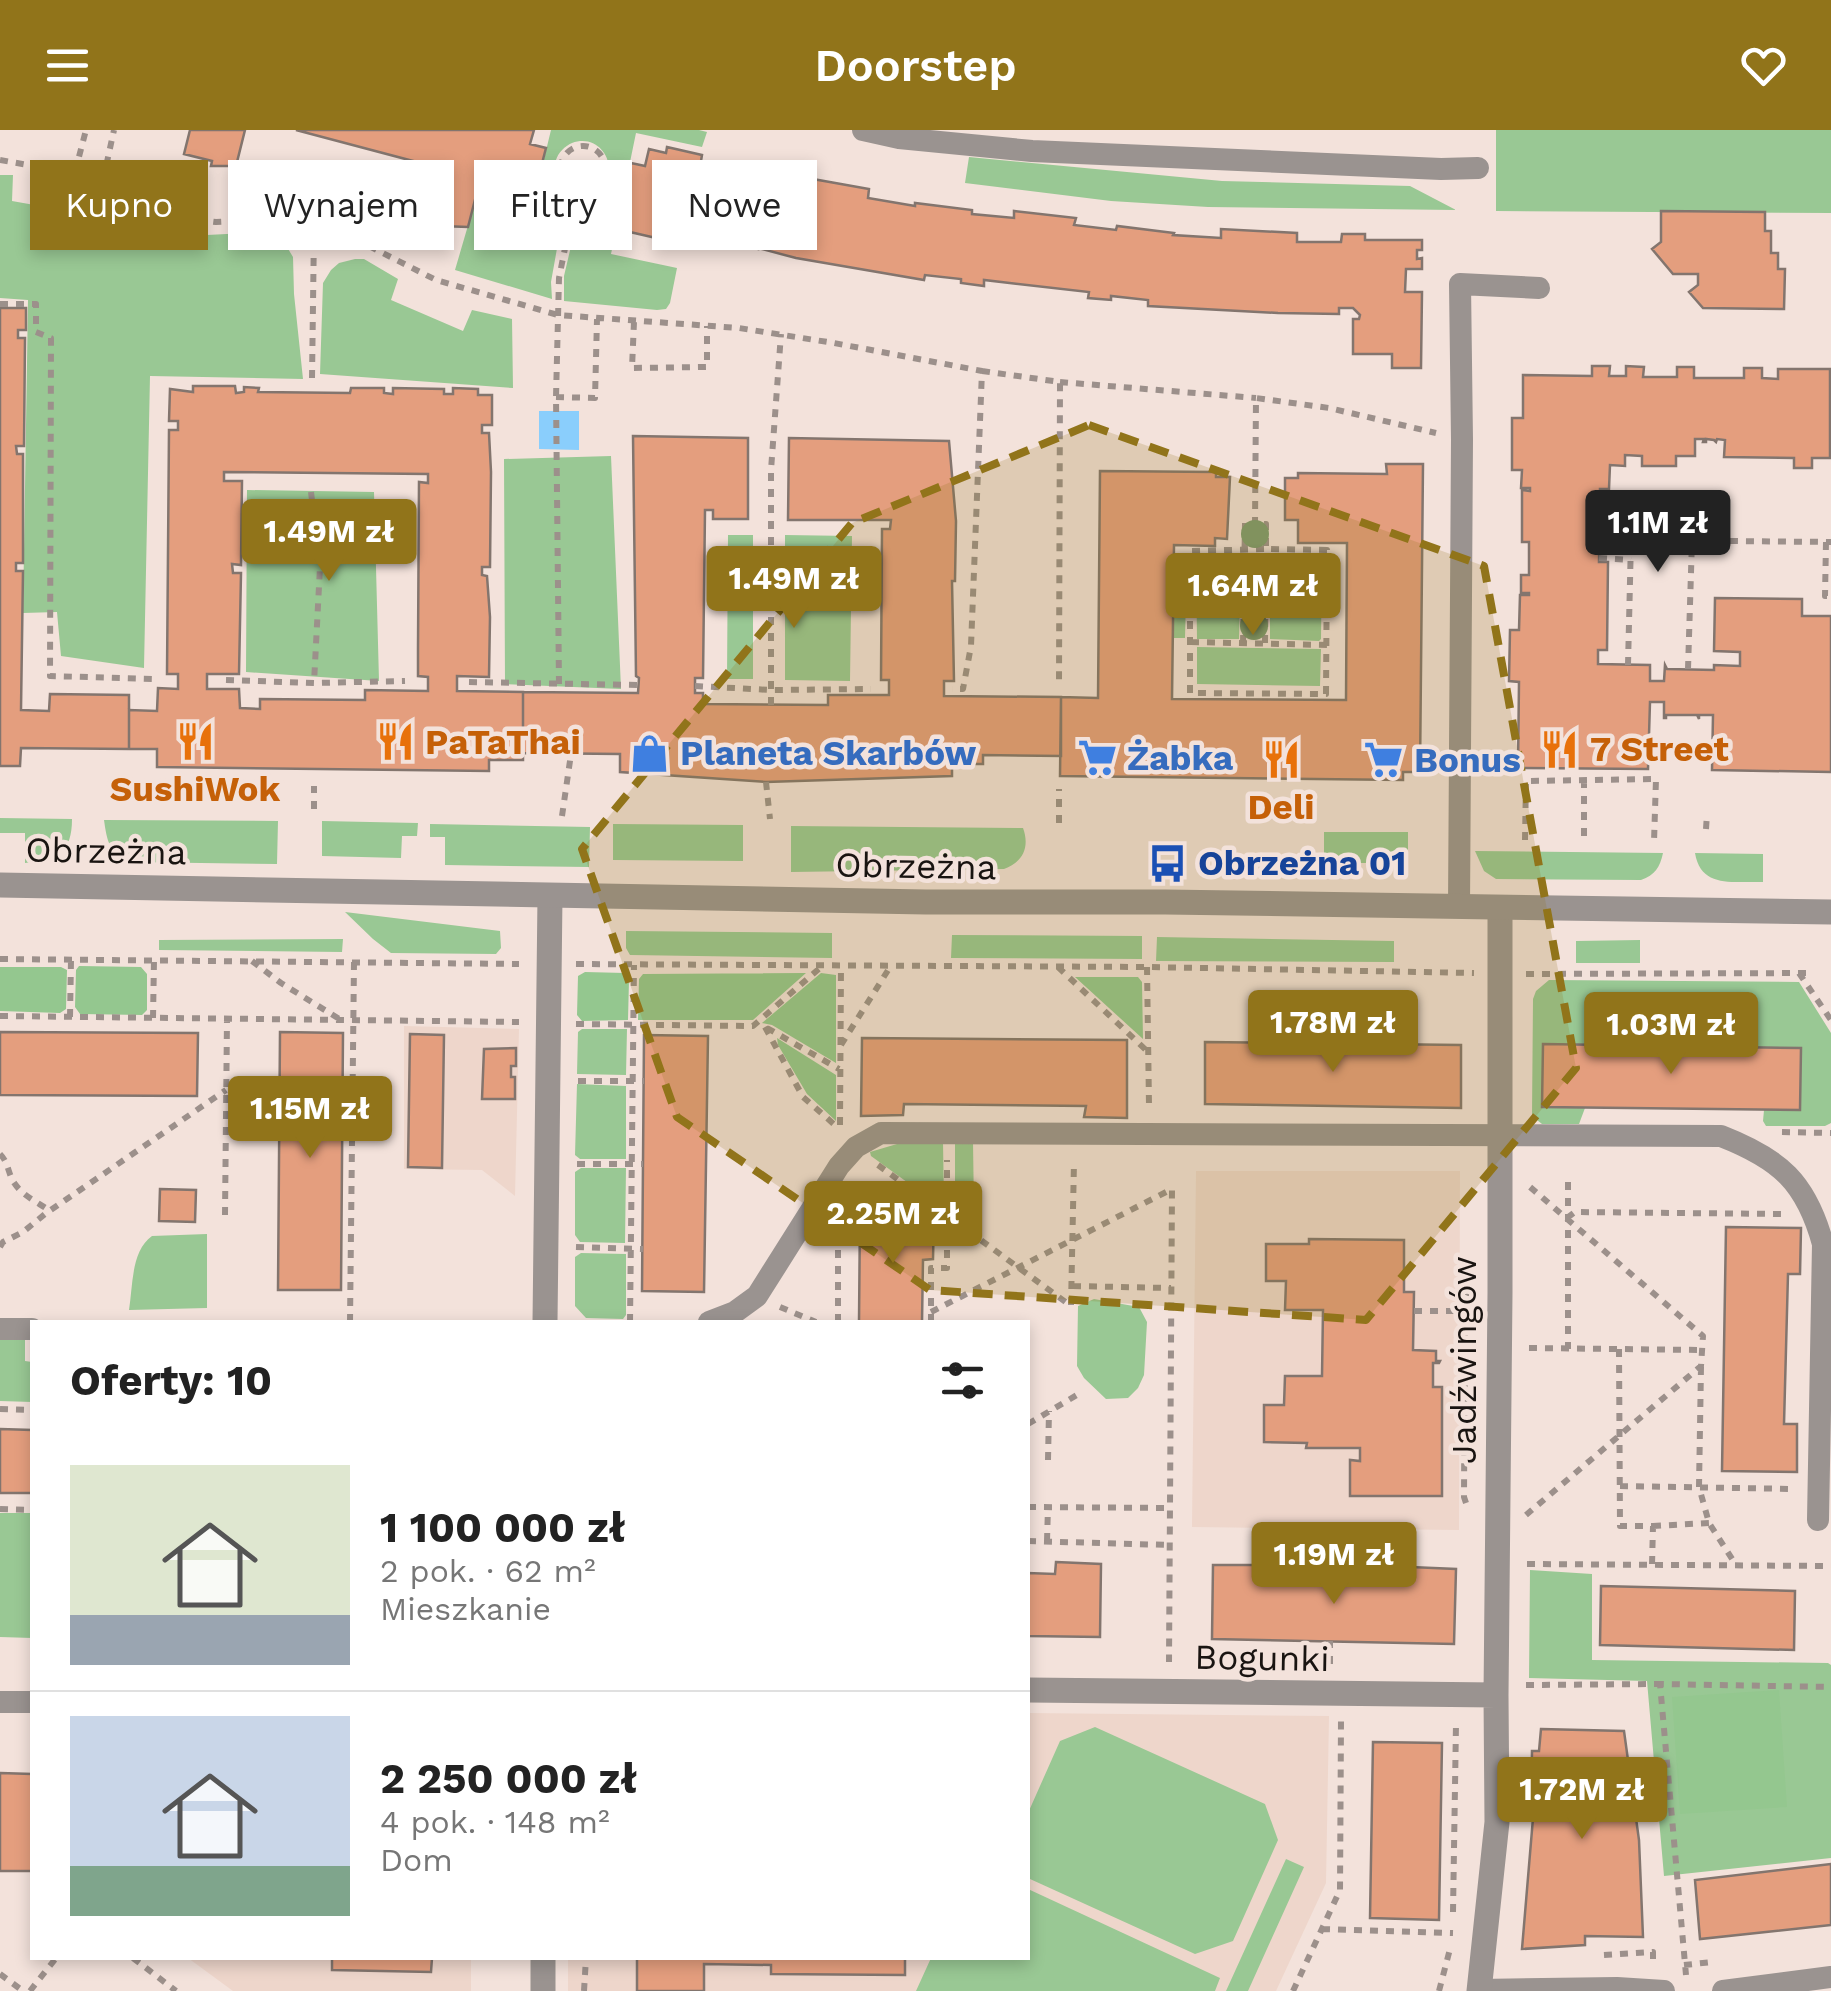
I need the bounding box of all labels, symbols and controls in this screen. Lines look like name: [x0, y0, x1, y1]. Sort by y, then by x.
icon: menu: [40, 38, 95, 93]
icon: heart: [1736, 38, 1791, 93]
text: Doorstep: [814, 39, 1017, 92]
chip: Kupno: [30, 160, 208, 250]
chip: Wynajem: [228, 160, 454, 250]
chip: Filtry: [474, 160, 632, 250]
chip: Nowe: [652, 160, 817, 250]
pin: 1.1M zł: [1566, 490, 1750, 575]
pin: 1.49M zł: [226, 499, 432, 584]
text: 1.1M zł: [1607, 503, 1709, 541]
text: 1.49M zł: [264, 512, 394, 550]
pin: 1.49M zł: [691, 546, 897, 631]
pin: 1.64M zł: [1150, 553, 1356, 638]
text: 1.49M zł: [729, 559, 859, 597]
text: 1.64M zł: [1188, 566, 1318, 604]
restaurant icon: SushiWok: [174, 721, 216, 763]
restaurant icon: PaTaThai: [374, 721, 416, 763]
place label: PaTaThai: [425, 721, 581, 763]
restaurant icon: 7 Street: [1539, 728, 1581, 770]
place label: 7 Street: [1590, 728, 1729, 770]
shop icon: Planeta Skarbów: [629, 732, 671, 774]
place label: Planeta Skarbów: [680, 732, 977, 774]
supermarket icon: Żabka: [1076, 737, 1118, 779]
place label: Żabka: [1127, 737, 1234, 779]
restaurant icon: Deli: [1260, 739, 1302, 781]
supermarket icon: Bonus: [1363, 739, 1405, 781]
place label: Bonus: [1414, 739, 1521, 781]
place label: SushiWok: [110, 768, 280, 810]
place label: Deli: [1247, 786, 1315, 828]
street label: Obrzeżna: [25, 829, 187, 873]
bus stop icon: Obrzeżna 01: [1147, 842, 1189, 884]
place label: Obrzeżna 01: [1198, 842, 1406, 884]
street label: Obrzeżna: [835, 844, 997, 888]
pin: 1.78M zł: [1230, 990, 1436, 1075]
pin: 1.03M zł: [1568, 992, 1774, 1077]
text: 1.78M zł: [1270, 1003, 1396, 1041]
text: 1.03M zł: [1606, 1005, 1736, 1043]
pin: 1.15M zł: [207, 1076, 413, 1161]
text: 1.15M zł: [250, 1089, 370, 1127]
pin: 2.25M zł: [790, 1181, 996, 1266]
text: 2.25M zł: [826, 1194, 960, 1232]
street label: Jadźwingów: [1443, 1256, 1485, 1464]
icon: filters: [935, 1353, 990, 1408]
text: Oferty: 10: [70, 1356, 272, 1405]
text: 1 100 000 zł: [380, 1503, 626, 1552]
icon: home: [150, 1505, 270, 1625]
pin: 1.19M zł: [1231, 1522, 1437, 1607]
text: 1.19M zł: [1274, 1535, 1394, 1573]
text: 2 pok. · 62 m²: [380, 1552, 596, 1590]
text: Mieszkanie: [380, 1590, 551, 1628]
street label: Bogunki: [1194, 1636, 1330, 1680]
text: 2 250 000 zł: [380, 1754, 637, 1803]
icon: home: [150, 1756, 270, 1876]
pin: 1.72M zł: [1479, 1757, 1685, 1842]
text: 1.72M zł: [1519, 1770, 1645, 1808]
text: 4 pok. · 148 m²: [380, 1803, 610, 1841]
text: Dom: [380, 1841, 453, 1879]

